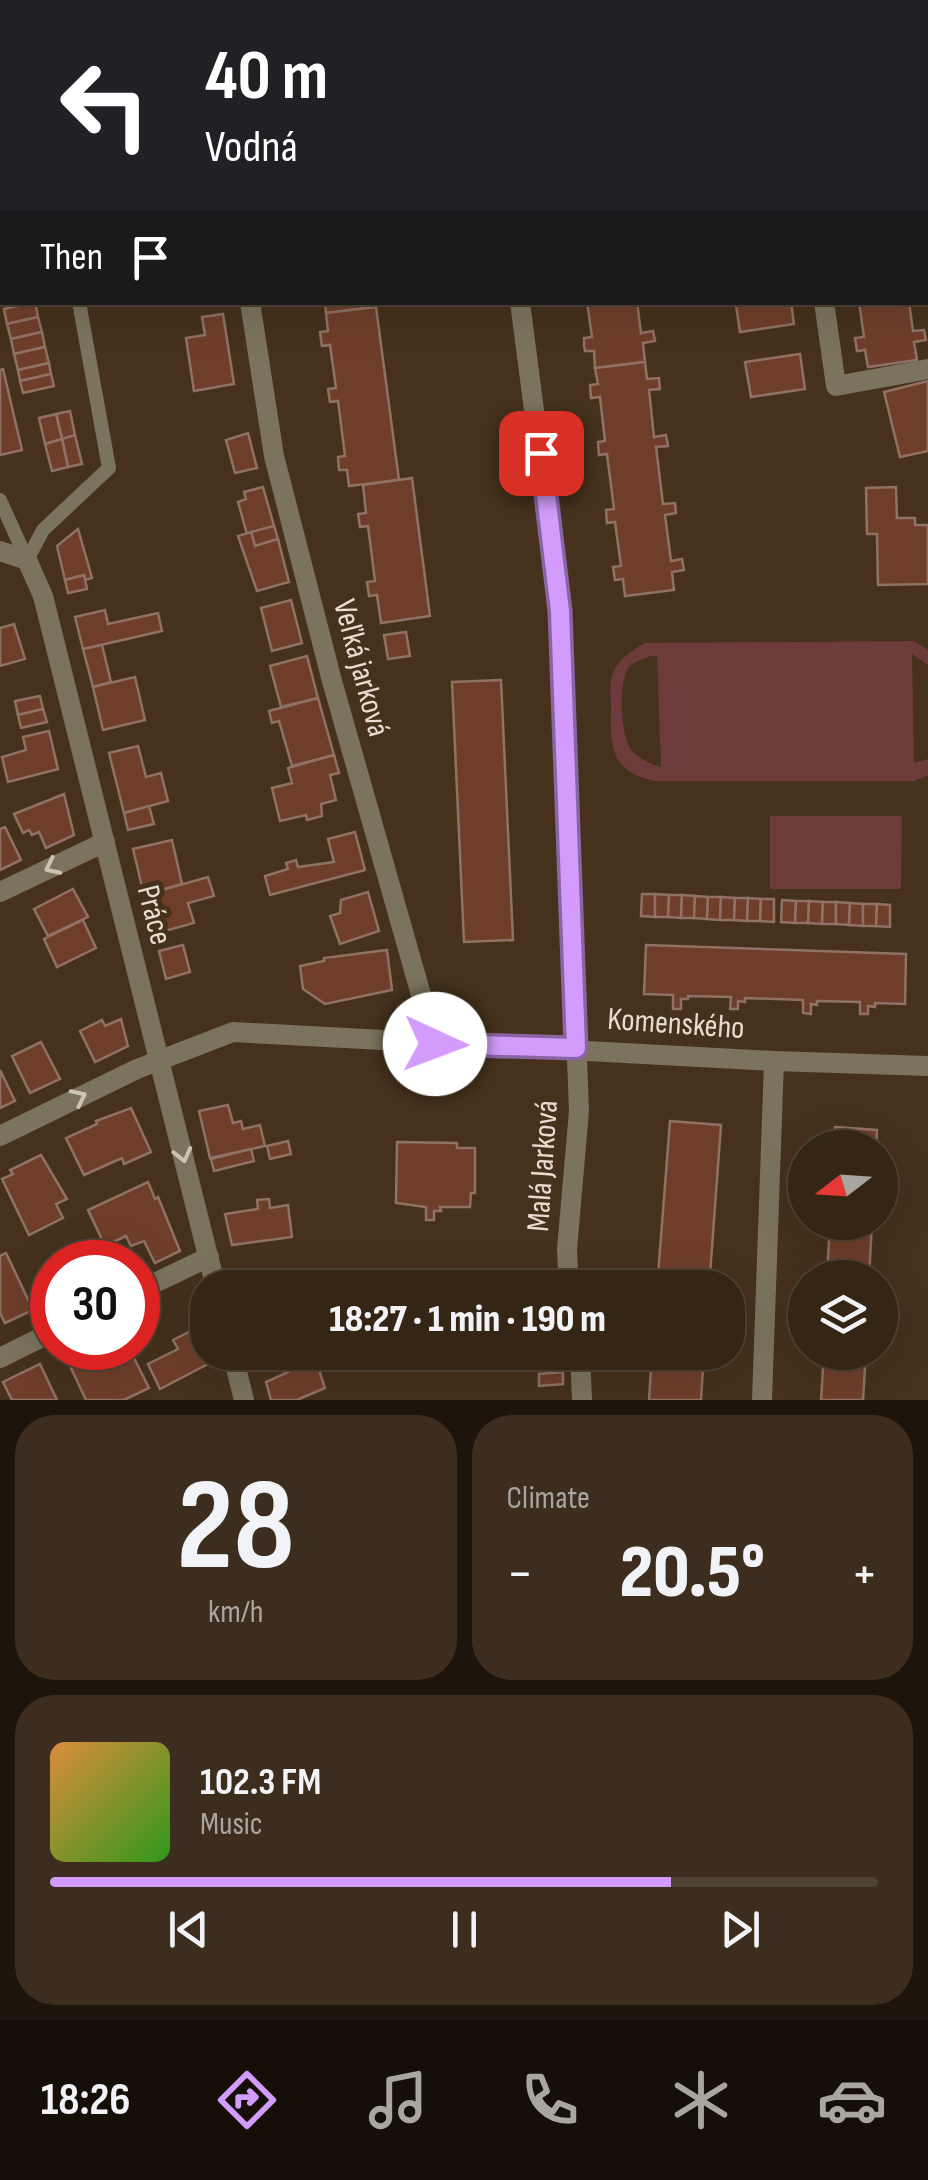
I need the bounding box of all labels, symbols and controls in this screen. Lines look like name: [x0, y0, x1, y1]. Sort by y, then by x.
text: 40 m: [205, 35, 328, 119]
icon: left: [40, 40, 170, 170]
text: Vodná: [205, 120, 298, 175]
icon: arrive: [123, 230, 178, 285]
text: Then: [40, 235, 103, 280]
pin: [499, 411, 584, 496]
icon: arrive: [514, 426, 569, 481]
street label: Veľká jarková: [324, 595, 398, 741]
one-way arrow: [44, 855, 62, 875]
street label: Práce: [128, 881, 180, 949]
position arrow: [383, 992, 487, 1096]
street label: Komenského: [606, 1000, 746, 1048]
one-way arrow: [69, 1090, 87, 1110]
street label: Malá Jarková: [519, 1099, 567, 1233]
north arrow: [788, 1130, 898, 1240]
map controls: [788, 1130, 898, 1370]
one-way arrow: [172, 1146, 193, 1163]
speed limit sign: 30: [30, 1240, 160, 1370]
button: layers: [788, 1260, 898, 1370]
text: 18:27 · 1 min · 190 m: [329, 1297, 606, 1342]
text: 28: [177, 1450, 295, 1606]
text: Climate: [507, 1479, 590, 1518]
text: 20.5°: [619, 1528, 765, 1619]
text: −: [507, 1541, 533, 1608]
text: +: [851, 1541, 878, 1608]
text: km/h: [208, 1593, 263, 1632]
text: 102.3 FM: [200, 1760, 321, 1805]
text: Music: [200, 1805, 263, 1844]
icon: previous: [161, 1902, 216, 1957]
icon: pause: [437, 1902, 492, 1957]
icon: next: [713, 1902, 768, 1957]
icon: directions: [212, 2065, 282, 2135]
icon: music: [363, 2065, 433, 2135]
icon: phone: [515, 2065, 585, 2135]
icon: climate: [666, 2065, 736, 2135]
icon: car: [817, 2065, 887, 2135]
text: 18:26: [41, 2073, 131, 2128]

